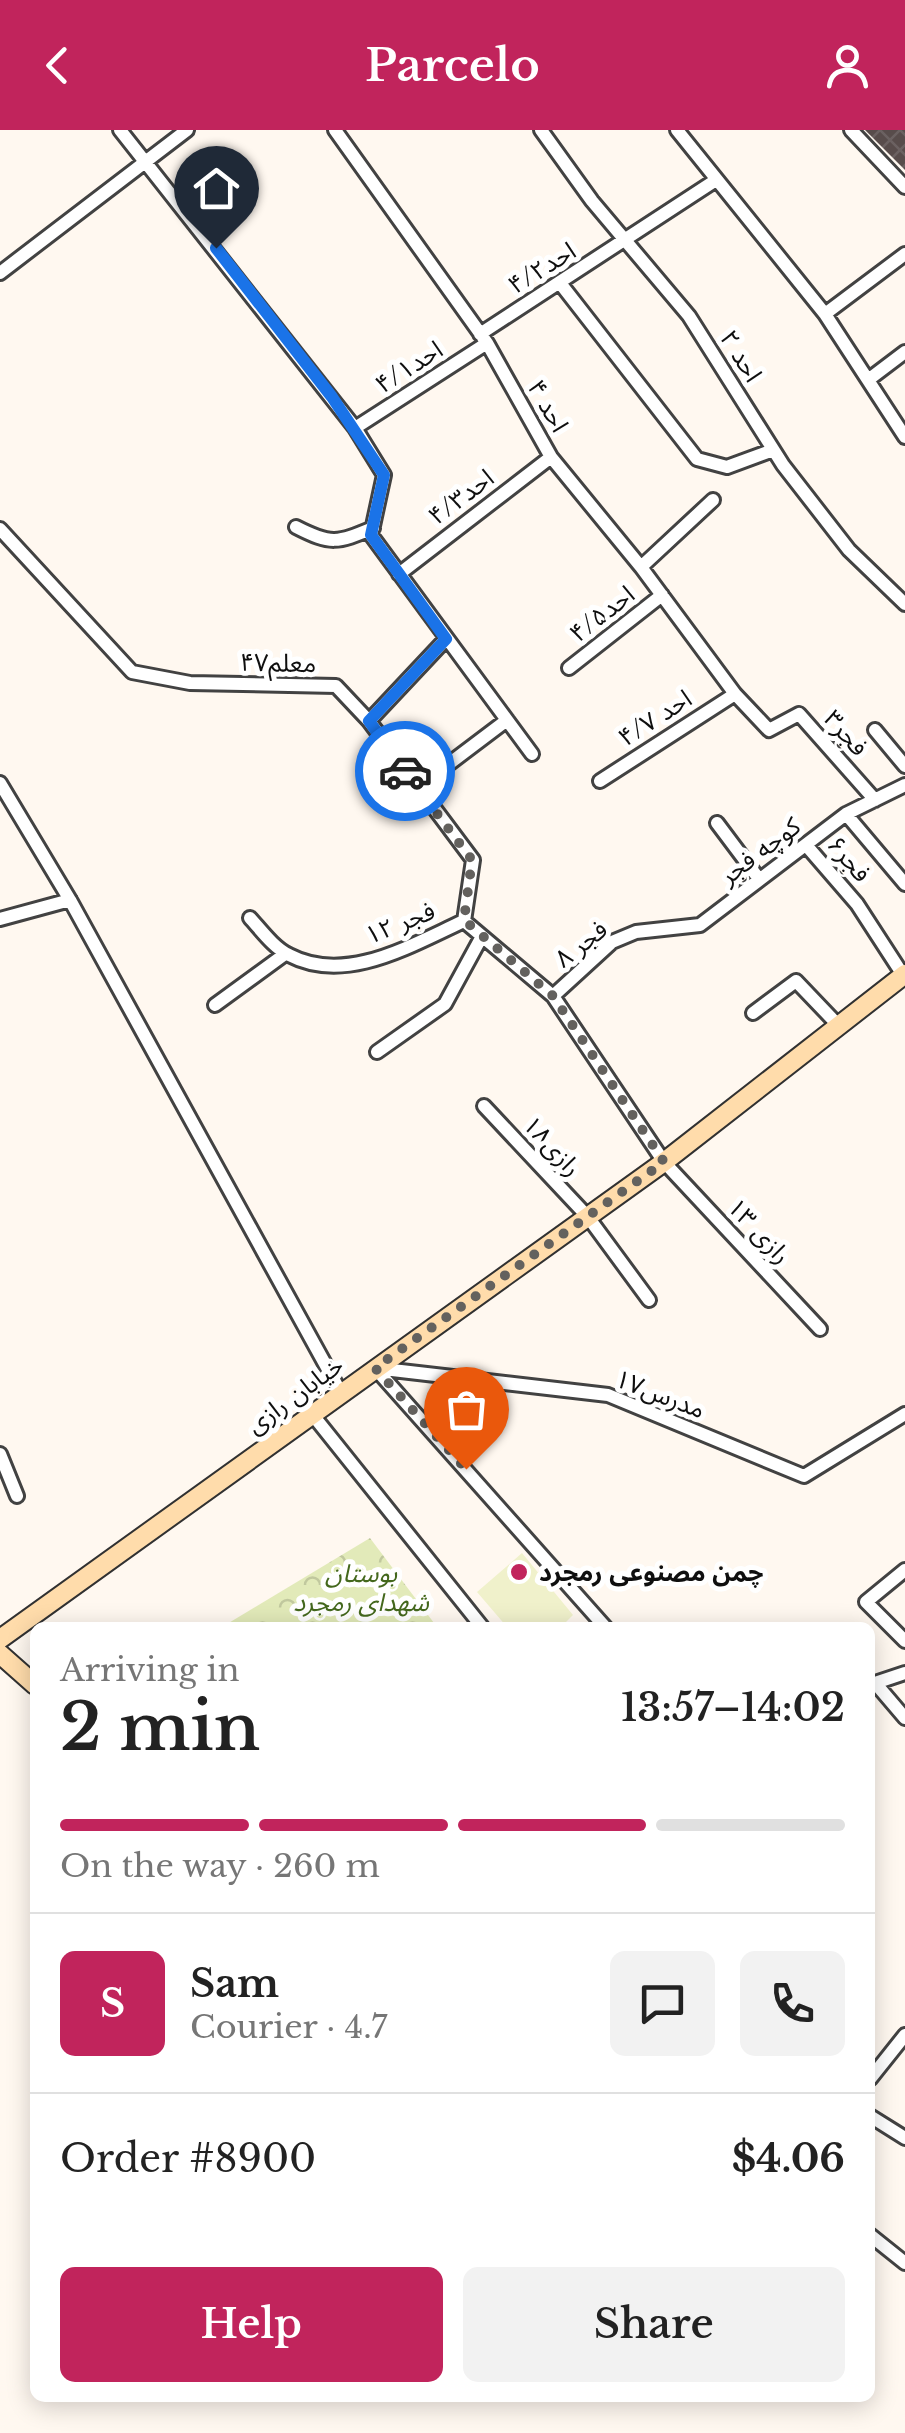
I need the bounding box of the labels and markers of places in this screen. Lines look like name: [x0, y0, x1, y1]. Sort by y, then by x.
pin: [174, 146, 259, 249]
pin: [424, 1367, 509, 1470]
place label: چمن مصنوعی رمجرد: [539, 1557, 764, 1588]
marker: چمن مصنوعی رمجرد: [508, 1561, 530, 1583]

